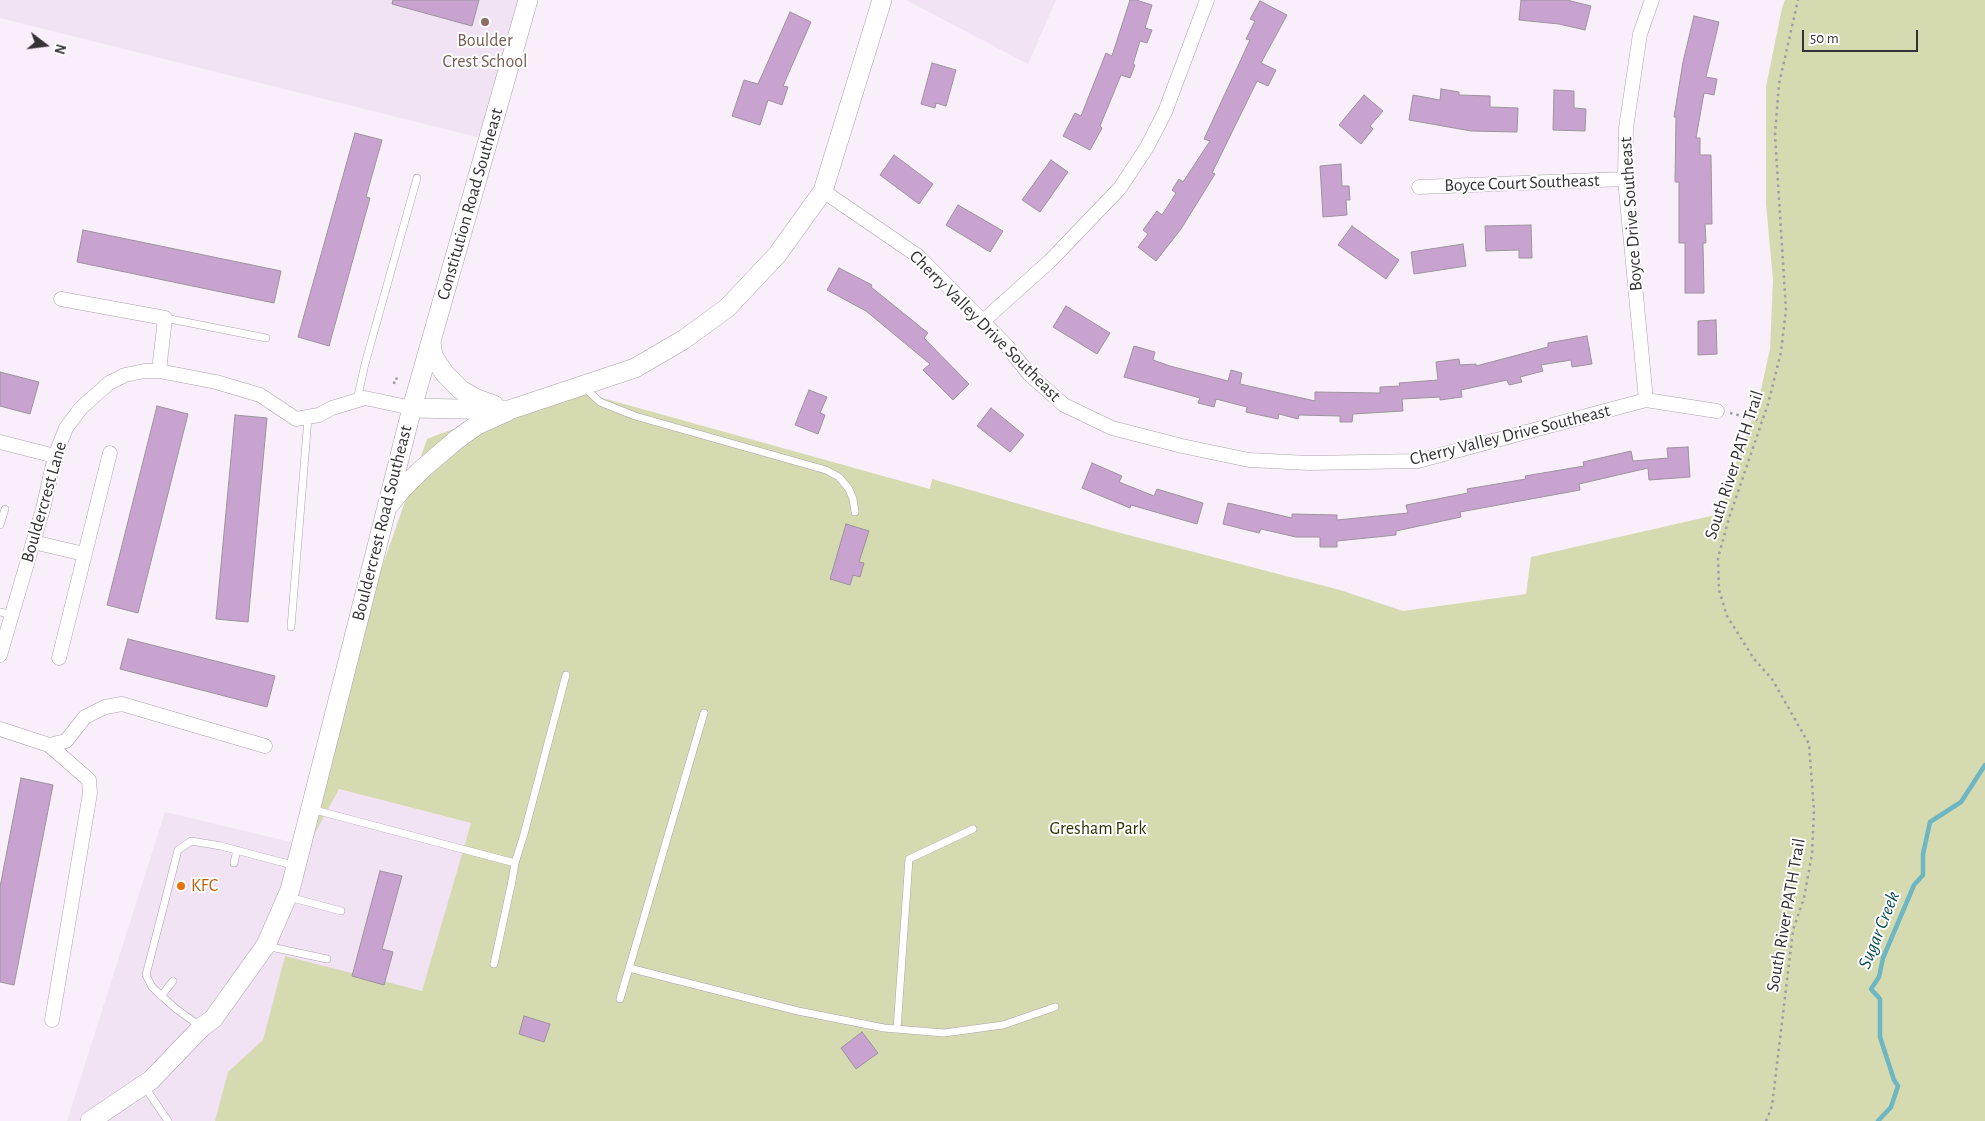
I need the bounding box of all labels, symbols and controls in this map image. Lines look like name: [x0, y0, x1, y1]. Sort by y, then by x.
marker: Boulder Crest School: [479, 16, 491, 28]
north arrow: [20, 20, 70, 70]
scale bar: [1805, 20, 1921, 52]
place label: Boulder Crest School: [442, 30, 528, 72]
text: 50 m: [1810, 31, 1839, 46]
text: N: [51, 42, 68, 55]
street label: Constitution Road Southeast: [432, 106, 508, 302]
street label: Boyce Drive Southeast: [1615, 136, 1647, 292]
street label: Boyce Court Southeast: [1444, 169, 1600, 197]
street label: Cherry Valley Drive Southeast: [905, 246, 1065, 406]
street label: South River PATH Trail: [1700, 388, 1768, 542]
street label: Cherry Valley Drive Southeast: [1408, 400, 1612, 470]
street label: Bouldercrest Road Southeast: [347, 423, 417, 623]
street label: Bouldercrest Lane: [16, 439, 72, 565]
park label: Gresham Park: [1049, 818, 1147, 840]
street label: South River PATH Trail: [1762, 837, 1810, 993]
place label: KFC: [191, 875, 218, 897]
marker: KFC: [175, 880, 187, 892]
water label: Sugar Creek: [1853, 888, 1905, 972]

